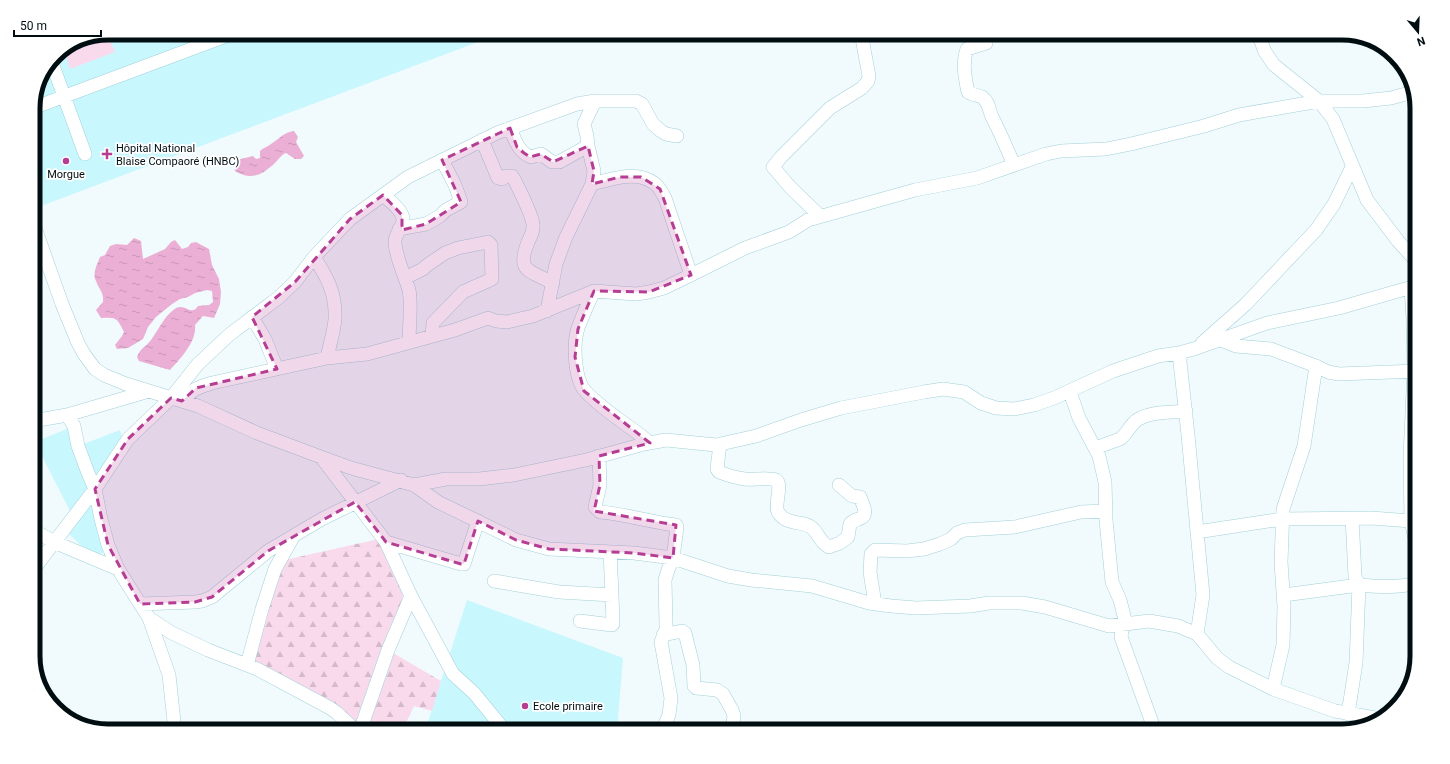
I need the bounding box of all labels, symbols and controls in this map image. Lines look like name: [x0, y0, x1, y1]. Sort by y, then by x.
scale bar: [14, 12, 101, 38]
north arrow: [1398, 12, 1438, 52]
text: 50 m: [20, 19, 47, 33]
text: N: [1415, 34, 1427, 48]
place label: Hôpital National Blaise Compaoré (HNBC): [116, 142, 239, 168]
marker: Hôpital National Blaise Compaoré (HNBC): [101, 148, 113, 160]
marker: Morgue: [61, 156, 71, 166]
place label: Morgue: [47, 168, 85, 181]
place label: Ecole primaire: [533, 700, 603, 713]
marker: Ecole primaire: [520, 701, 530, 711]

